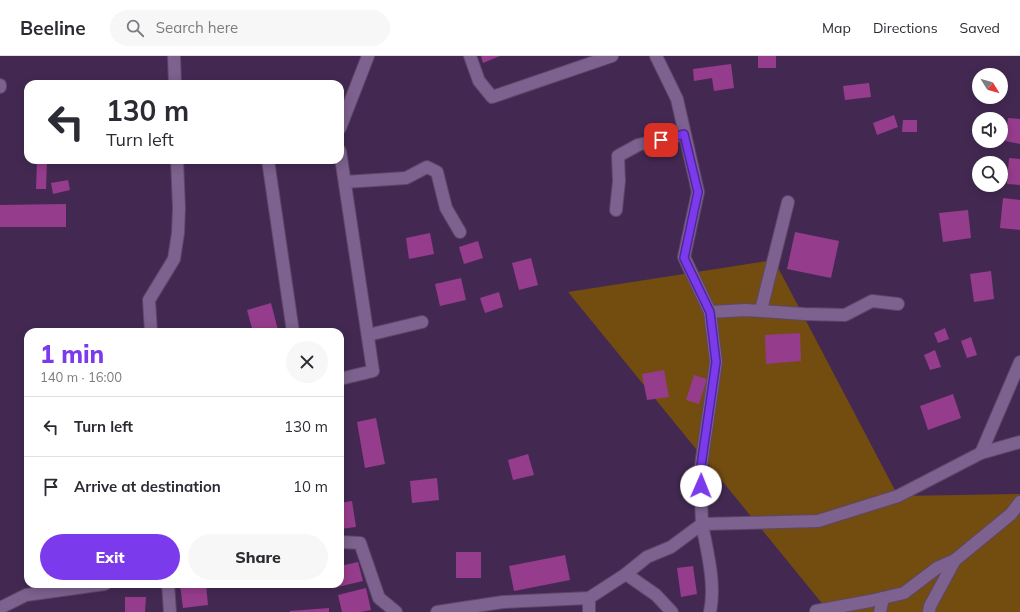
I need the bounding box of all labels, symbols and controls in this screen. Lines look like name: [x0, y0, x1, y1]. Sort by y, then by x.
search box: [110, 10, 390, 46]
text: Beeline: [20, 16, 86, 40]
icon: search: [124, 17, 146, 39]
text: Search here: [156, 18, 238, 37]
text: Map: [822, 19, 851, 37]
text: Directions: [873, 19, 938, 37]
text: Saved: [960, 19, 1000, 37]
north arrow: [972, 68, 1008, 104]
map controls: [972, 68, 1008, 192]
text: 130 m: [106, 93, 189, 128]
icon: left: [40, 96, 92, 148]
button: sound: [972, 112, 1008, 148]
pin: [644, 123, 678, 157]
text: Turn left: [106, 128, 174, 151]
icon: arrive: [650, 129, 672, 151]
button: search: [972, 156, 1008, 192]
text: 1 min: [40, 339, 104, 369]
button: close: [286, 341, 328, 383]
text: 140 m · 16:00: [40, 369, 122, 385]
icon: left: [40, 416, 62, 438]
text: Turn left: [74, 417, 133, 436]
text: 130 m: [284, 417, 328, 436]
position arrow: [680, 465, 722, 507]
icon: arrive: [40, 476, 62, 498]
text: Arrive at destination: [74, 477, 221, 496]
text: 10 m: [293, 477, 328, 496]
button: Exit: [40, 534, 180, 580]
button: Share: [188, 534, 328, 580]

